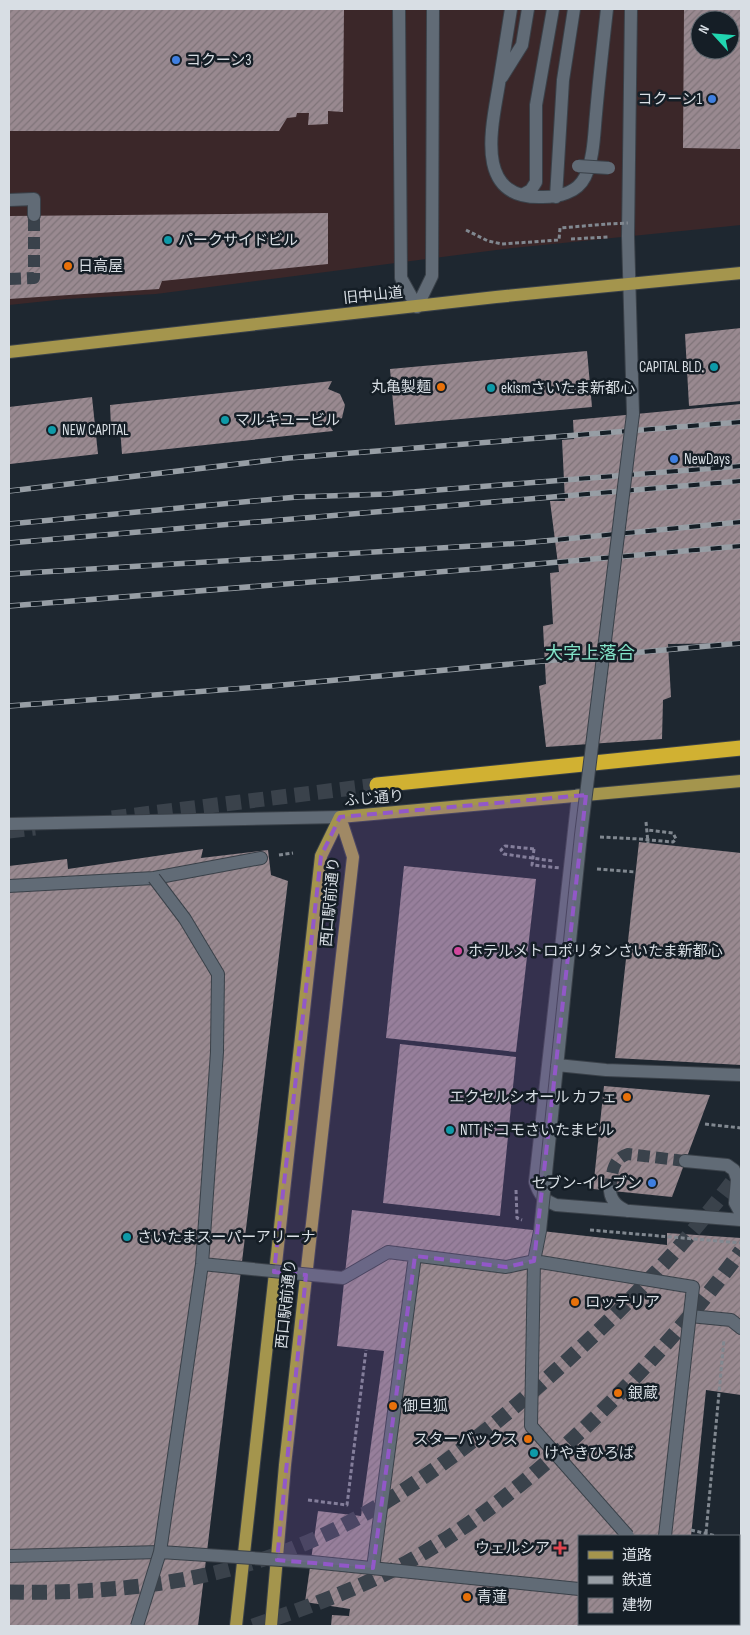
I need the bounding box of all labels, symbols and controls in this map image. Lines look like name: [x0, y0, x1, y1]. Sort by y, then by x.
north arrow: [690, 10, 740, 60]
text: N: [694, 22, 713, 37]
place label: コクーン3: [186, 51, 252, 70]
marker: コクーン3: [170, 54, 182, 66]
place label: コクーン1: [637, 90, 703, 109]
marker: コクーン1: [706, 93, 718, 105]
place label: パークサイドビル: [178, 231, 298, 250]
marker: パークサイドビル: [162, 234, 174, 246]
place label: 日高屋: [78, 257, 123, 276]
marker: 日高屋: [62, 260, 74, 272]
street label: 旧中山道: [342, 283, 404, 308]
place label: CAPITAL BLD.: [639, 358, 704, 377]
marker: CAPITAL BLD.: [708, 361, 720, 373]
place label: 丸亀製麺: [371, 378, 431, 397]
place label: ekismさいたま新都心: [501, 379, 635, 398]
marker: 丸亀製麺: [435, 381, 447, 393]
marker: ekismさいたま新都心: [485, 382, 497, 394]
place label: マルキユービル: [235, 411, 340, 430]
marker: マルキユービル: [219, 414, 231, 426]
place label: NEW CAPITAL: [62, 421, 129, 440]
marker: NEW CAPITAL: [46, 424, 58, 436]
place label: NewDays: [684, 450, 730, 469]
marker: NewDays: [668, 453, 680, 465]
district label: 大字上落合: [545, 643, 635, 664]
street label: ふじ通り: [343, 786, 405, 811]
street label: 西口駅前通り: [317, 856, 344, 948]
place label: ホテルメトロポリタンさいたま新都心: [468, 942, 723, 961]
marker: ホテルメトロポリタンさいたま新都心: [452, 945, 464, 957]
place label: エクセルシオール カフェ: [450, 1088, 617, 1107]
marker: エクセルシオール カフェ: [621, 1091, 633, 1103]
place label: NTTドコモさいたまビル: [460, 1121, 614, 1140]
marker: NTTドコモさいたまビル: [444, 1124, 456, 1136]
place label: セブン-イレブン: [531, 1174, 642, 1193]
marker: セブン-イレブン: [646, 1177, 658, 1189]
place label: さいたまスーパーアリーナ: [137, 1228, 316, 1247]
marker: さいたまスーパーアリーナ: [121, 1231, 133, 1243]
street label: 西口駅前通り: [272, 1258, 301, 1350]
place label: ロッテリア: [585, 1293, 660, 1312]
marker: ロッテリア: [569, 1296, 581, 1308]
place label: 銀蔵: [628, 1384, 658, 1403]
marker: 銀蔵: [612, 1387, 624, 1399]
place label: 御旦狐: [403, 1397, 448, 1416]
marker: 御旦狐: [387, 1400, 399, 1412]
place label: スターバックス: [414, 1430, 518, 1449]
marker: スターバックス: [522, 1433, 534, 1445]
place label: けやきひろば: [544, 1444, 634, 1463]
marker: けやきひろば: [528, 1447, 540, 1459]
legend: [578, 1535, 740, 1625]
place label: ウェルシア: [475, 1539, 550, 1558]
marker: ウェルシア: [554, 1542, 566, 1554]
text: 道路: [622, 1546, 652, 1565]
text: 鉄道: [622, 1571, 652, 1590]
place label: 青蓮: [477, 1588, 507, 1607]
marker: 青蓮: [461, 1591, 473, 1603]
text: 建物: [622, 1596, 652, 1615]

